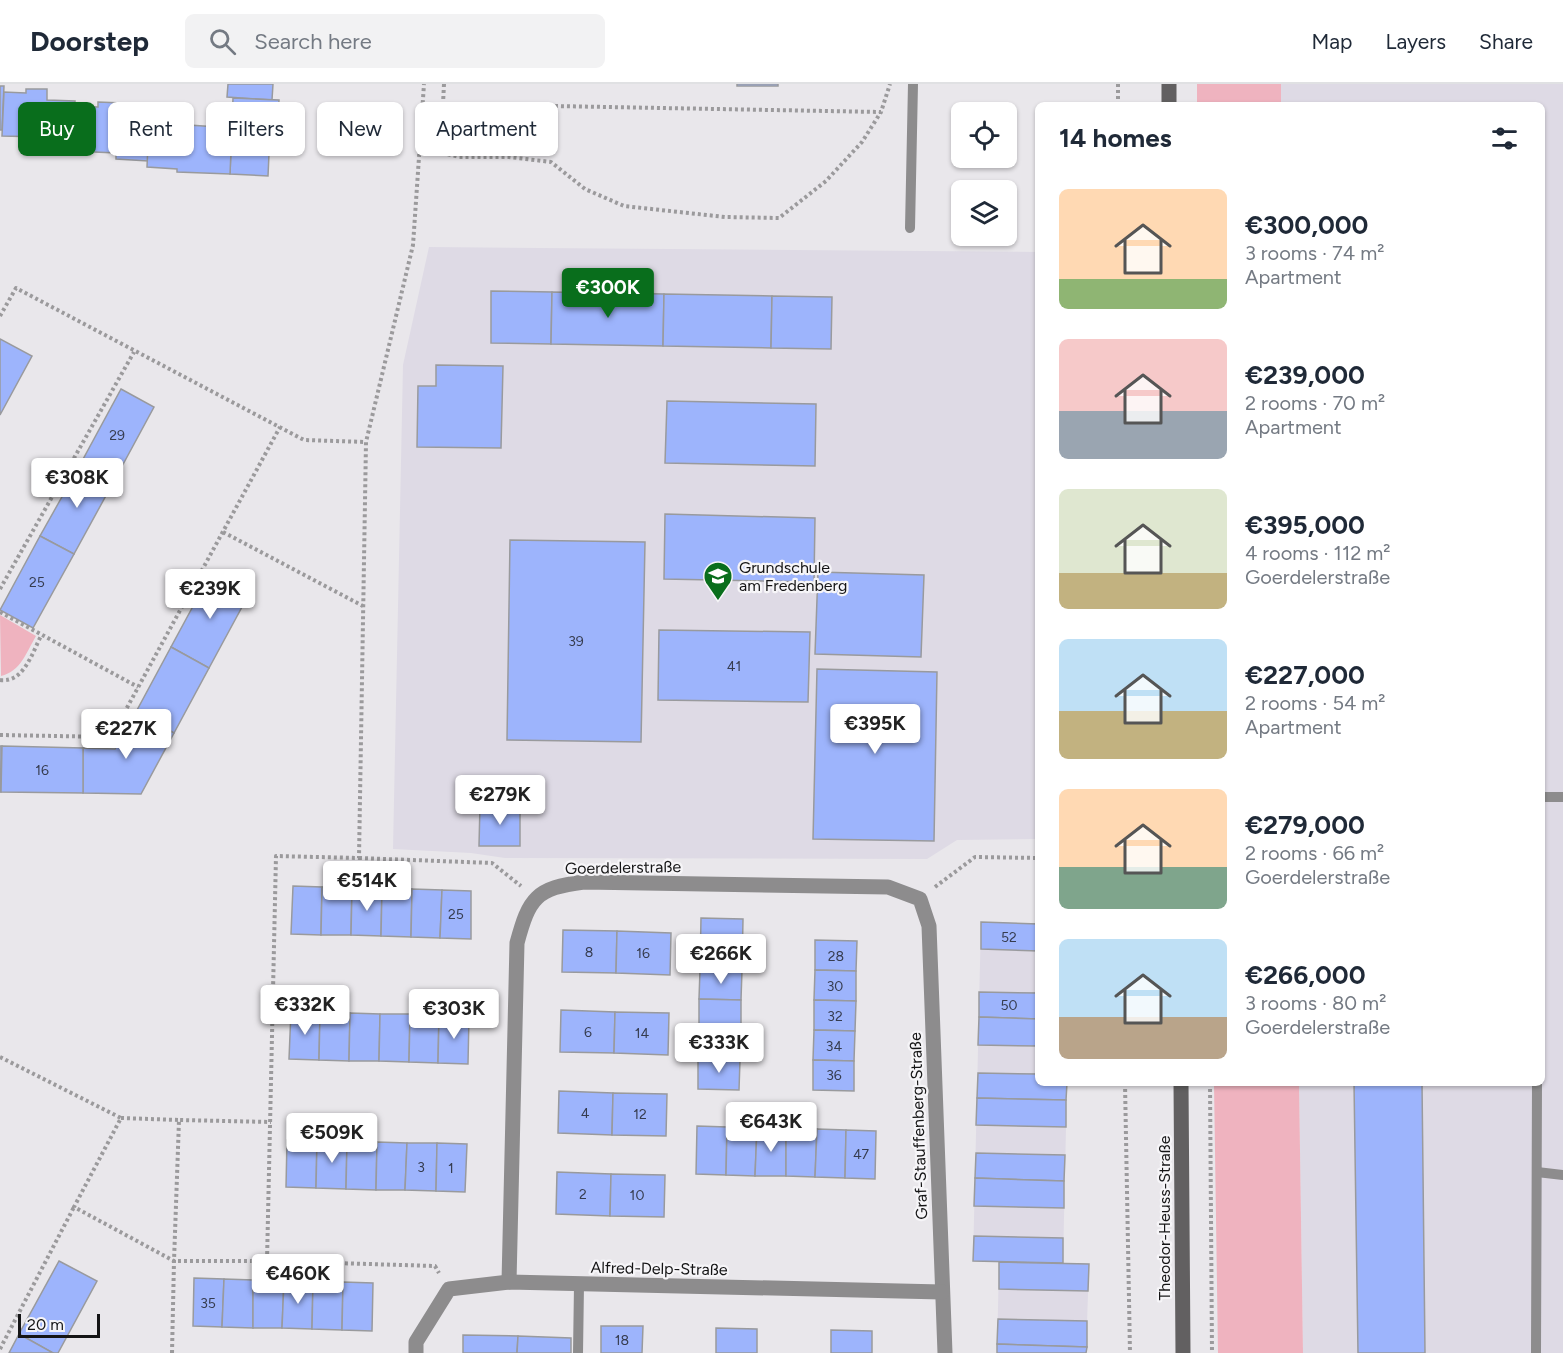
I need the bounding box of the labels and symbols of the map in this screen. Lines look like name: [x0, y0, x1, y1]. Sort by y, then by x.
pin: €300K: [566, 268, 650, 319]
house number: 29: [109, 427, 125, 444]
pin: €308K: [35, 458, 119, 509]
place label: Grundschule am Fredenberg: [739, 558, 847, 595]
school or university icon: Grundschule am Fredenberg: [702, 560, 734, 602]
pin: €239K: [168, 569, 252, 620]
house number: 25: [29, 574, 45, 591]
house number: 39: [568, 633, 584, 650]
house number: 41: [727, 658, 741, 675]
pin: €395K: [833, 704, 917, 755]
pin: €227K: [84, 709, 168, 760]
house number: 16: [35, 762, 49, 779]
pin: €279K: [458, 775, 542, 826]
street label: Goerdelerstraße: [565, 857, 682, 878]
pin: €514K: [325, 861, 409, 912]
house number: 25: [448, 906, 464, 923]
house number: 52: [1001, 929, 1017, 946]
pin: €266K: [679, 934, 763, 985]
house number: 8: [585, 944, 593, 961]
house number: 16: [636, 945, 650, 962]
house number: 28: [828, 948, 844, 965]
house number: 30: [827, 978, 843, 995]
pin: €332K: [263, 985, 347, 1036]
pin: €303K: [412, 989, 496, 1040]
house number: 50: [1000, 997, 1018, 1014]
house number: 32: [827, 1008, 843, 1025]
pin: €333K: [677, 1023, 761, 1074]
house number: 6: [584, 1024, 592, 1041]
house number: 14: [635, 1025, 650, 1042]
street label: Graf-Stauffenberg-Straße: [906, 1032, 931, 1220]
house number: 34: [826, 1038, 842, 1055]
house number: 36: [826, 1067, 842, 1084]
pin: €643K: [729, 1102, 813, 1153]
house number: 4: [581, 1105, 590, 1122]
house number: 12: [633, 1106, 647, 1123]
pin: €509K: [290, 1113, 374, 1164]
street label: Theodor-Heuss-Straße: [1155, 1135, 1174, 1300]
house number: 47: [853, 1146, 870, 1163]
house number: 3: [417, 1159, 425, 1176]
house number: 1: [448, 1160, 454, 1177]
house number: 2: [579, 1186, 587, 1203]
house number: 10: [630, 1187, 644, 1204]
pin: €460K: [256, 1254, 340, 1305]
street label: Alfred-Delp-Straße: [590, 1258, 728, 1279]
house number: 35: [200, 1295, 216, 1312]
scale bar: [18, 1311, 100, 1338]
house number: 18: [615, 1332, 629, 1349]

